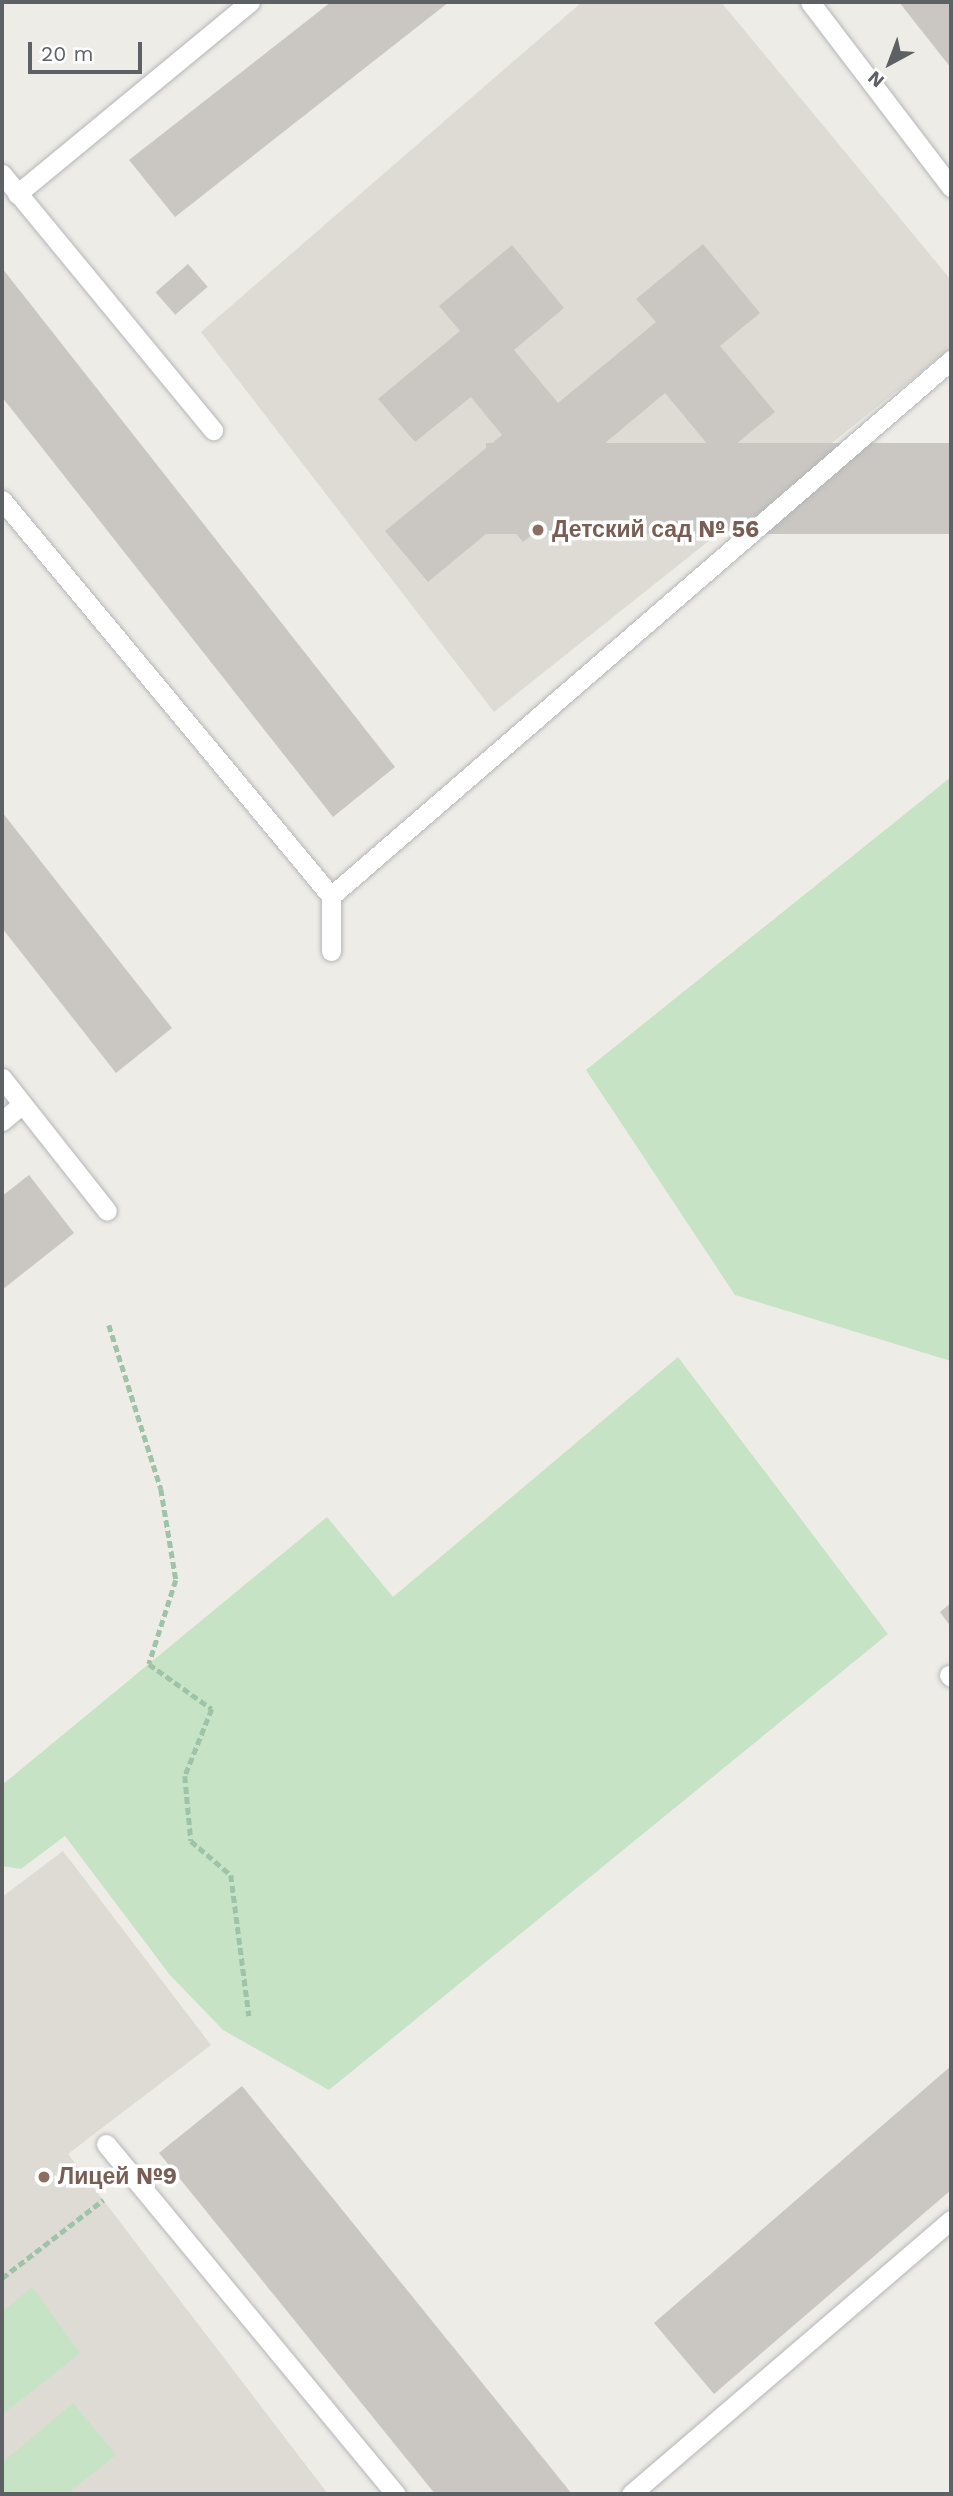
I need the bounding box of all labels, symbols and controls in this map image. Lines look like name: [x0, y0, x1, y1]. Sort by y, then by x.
scale bar: [32, 28, 145, 72]
north arrow: [855, 28, 925, 98]
text: 20 m: [41, 41, 93, 66]
text: N: [863, 66, 889, 93]
place label: Детский сад № 56: [552, 516, 759, 544]
marker: Детский сад № 56: [530, 522, 546, 538]
place label: Лицей №9: [58, 2163, 177, 2191]
marker: Лицей №9: [36, 2169, 52, 2185]

